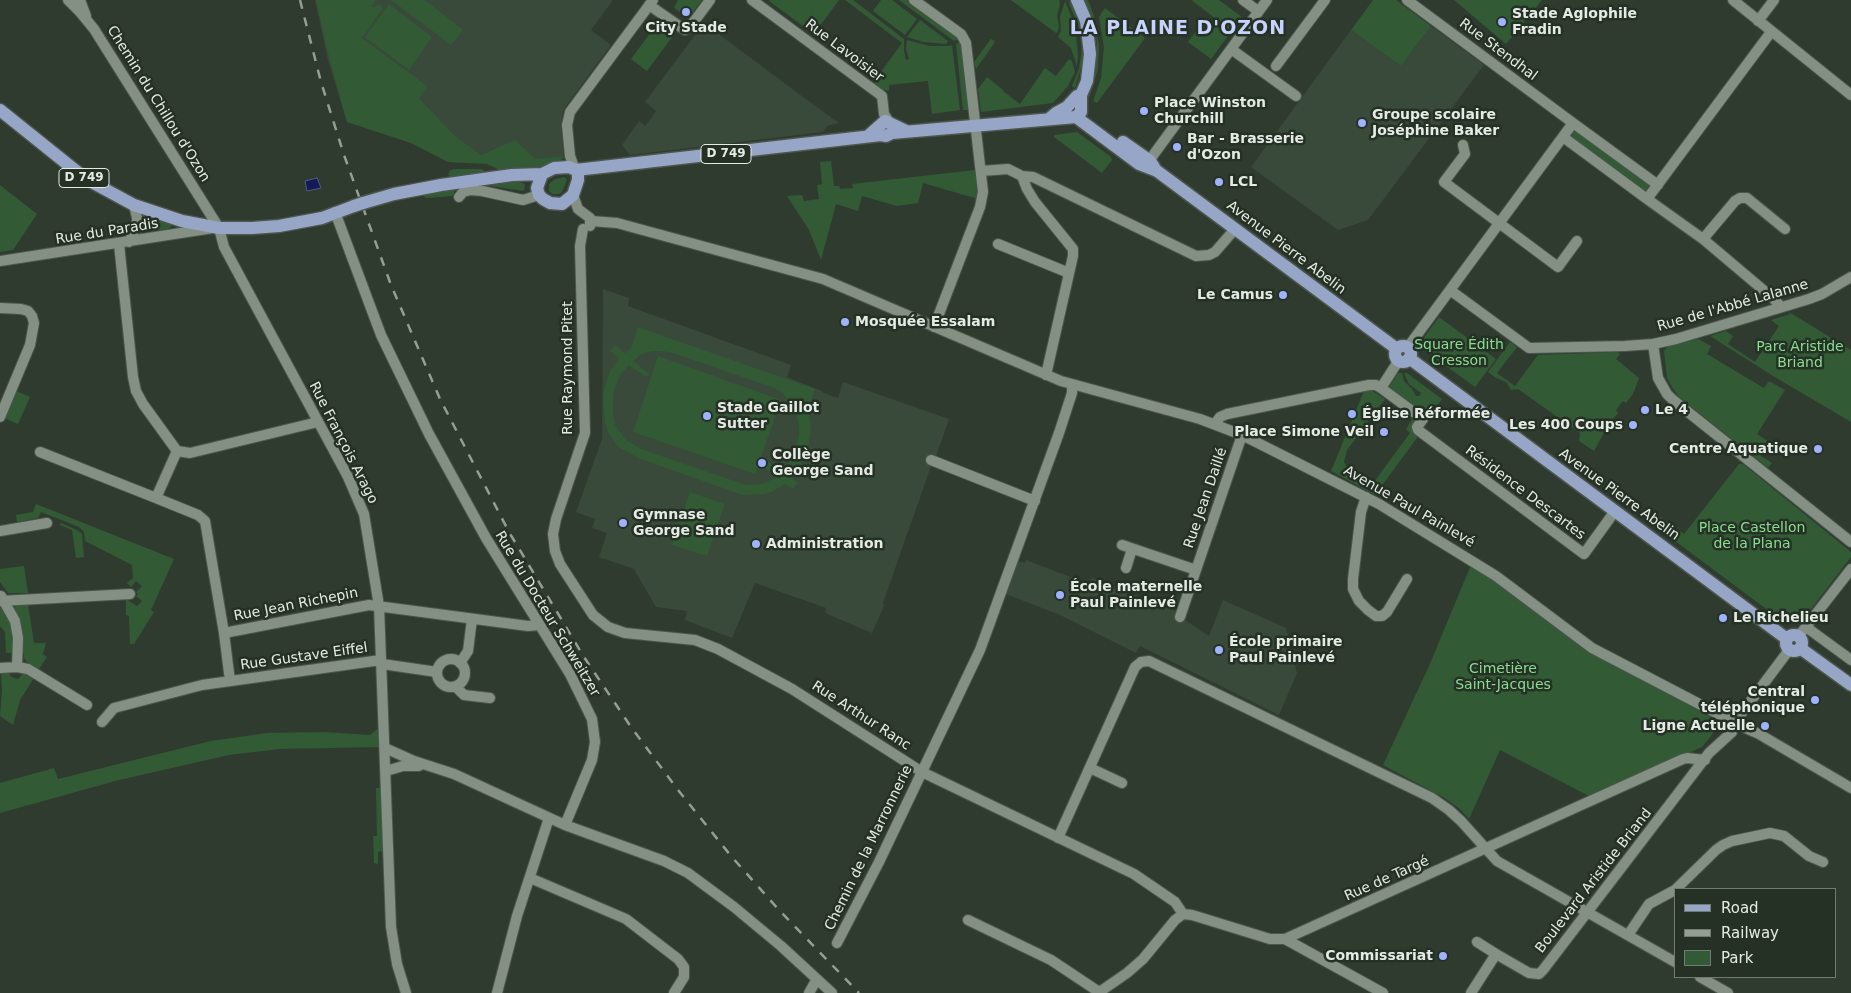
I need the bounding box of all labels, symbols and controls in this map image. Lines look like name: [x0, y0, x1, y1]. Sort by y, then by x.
marker: City Stade: [680, 6, 692, 18]
place label: Stade Aglophile Fradin: [1512, 6, 1637, 38]
street label: Rue Stendhal: [1456, 15, 1540, 85]
street label: Rue Lavoisier: [802, 16, 886, 86]
marker: Stade Aglophile Fradin: [1496, 16, 1508, 28]
district label: LA PLAINE D'OZON: [1068, 18, 1288, 40]
place label: City Stade: [645, 20, 727, 36]
street label: Chemin du Chillou d'Ozon: [103, 23, 213, 185]
place label: Place Winston Churchill: [1154, 95, 1266, 128]
marker: Place Winston Churchill: [1138, 105, 1150, 117]
place label: Groupe scolaire Joséphine Baker: [1372, 107, 1499, 140]
marker: Groupe scolaire Joséphine Baker: [1356, 117, 1368, 129]
place label: Bar - Brasserie d'Ozon: [1187, 131, 1304, 164]
marker: Bar - Brasserie d'Ozon: [1171, 141, 1183, 153]
road number: D 749: [701, 144, 751, 164]
road number: D 749: [59, 168, 109, 188]
place label: LCL: [1229, 174, 1257, 190]
marker: LCL: [1213, 176, 1225, 188]
street label: Avenue Pierre Abelin: [1223, 198, 1349, 298]
street label: Rue du Paradis: [54, 216, 160, 248]
street label: Rue de l'Abbé Lalanne: [1656, 276, 1810, 336]
place label: Le Camus: [1197, 287, 1273, 303]
marker: Le Camus: [1277, 289, 1289, 301]
street label: Rue Raymond Pitet: [560, 301, 576, 435]
place label: Mosquée Essalam: [855, 314, 995, 330]
marker: Mosquée Essalam: [839, 316, 851, 328]
park label: Square Édith Cresson: [1414, 337, 1504, 370]
park label: Parc Aristide Briand: [1756, 339, 1844, 372]
street label: Rue François Arago: [305, 379, 381, 507]
place label: Stade Gaillot Sutter: [717, 400, 819, 432]
place label: Le 4: [1655, 402, 1688, 418]
marker: Le 4: [1639, 404, 1651, 416]
place label: Église Réformée: [1362, 406, 1490, 422]
marker: Église Réformée: [1346, 408, 1358, 420]
marker: Stade Gaillot Sutter: [701, 410, 713, 422]
place label: Les 400 Coups: [1509, 417, 1623, 433]
marker: Les 400 Coups: [1627, 419, 1639, 431]
place label: Place Simone Veil: [1234, 424, 1374, 440]
marker: Place Simone Veil: [1378, 426, 1390, 438]
place label: Centre Aquatique: [1669, 441, 1808, 457]
street label: Résidence Descartes: [1462, 442, 1588, 544]
marker: Centre Aquatique: [1812, 443, 1824, 455]
street label: Rue Jean Daillé: [1181, 445, 1231, 551]
street label: Avenue Pierre Abelin: [1555, 446, 1683, 544]
place label: Collège George Sand: [772, 447, 873, 480]
marker: Collège George Sand: [756, 457, 768, 469]
street label: Avenue Paul Painlevé: [1340, 463, 1478, 551]
place label: Gymnase George Sand: [633, 507, 734, 540]
marker: Gymnase George Sand: [617, 517, 629, 529]
park label: Place Castellon de la Plana: [1699, 520, 1805, 552]
street label: Rue du Docteur Schweitzer: [491, 528, 603, 700]
place label: Administration: [766, 536, 883, 552]
marker: Administration: [750, 538, 762, 550]
place label: École maternelle Paul Painlevé: [1070, 579, 1202, 612]
street label: Rue Jean Richepin: [232, 585, 360, 625]
marker: École maternelle Paul Painlevé: [1054, 589, 1066, 601]
place label: Le Richelieu: [1733, 610, 1829, 626]
marker: Le Richelieu: [1717, 612, 1729, 624]
place label: École primaire Paul Painlevé: [1229, 634, 1343, 666]
street label: Rue Gustave Eiffel: [239, 640, 369, 674]
marker: École primaire Paul Painlevé: [1213, 644, 1225, 656]
park label: Cimetière Saint-Jacques: [1455, 661, 1551, 694]
street label: Rue Arthur Ranc: [808, 678, 914, 754]
place label: Central téléphonique: [1701, 684, 1805, 716]
marker: Central téléphonique: [1809, 694, 1821, 706]
place label: Ligne Actuelle: [1643, 718, 1755, 734]
marker: Ligne Actuelle: [1759, 720, 1771, 732]
street label: Chemin de la Marronnerie: [822, 763, 916, 933]
street label: Boulevard Aristide Briand: [1532, 805, 1656, 957]
street label: Rue de Targé: [1342, 853, 1432, 905]
legend: [1674, 888, 1836, 978]
text: Road: [1721, 899, 1759, 917]
text: Railway: [1721, 924, 1779, 942]
place label: Commissariat: [1325, 948, 1433, 964]
text: Park: [1721, 949, 1753, 967]
marker: Commissariat: [1437, 950, 1449, 962]

